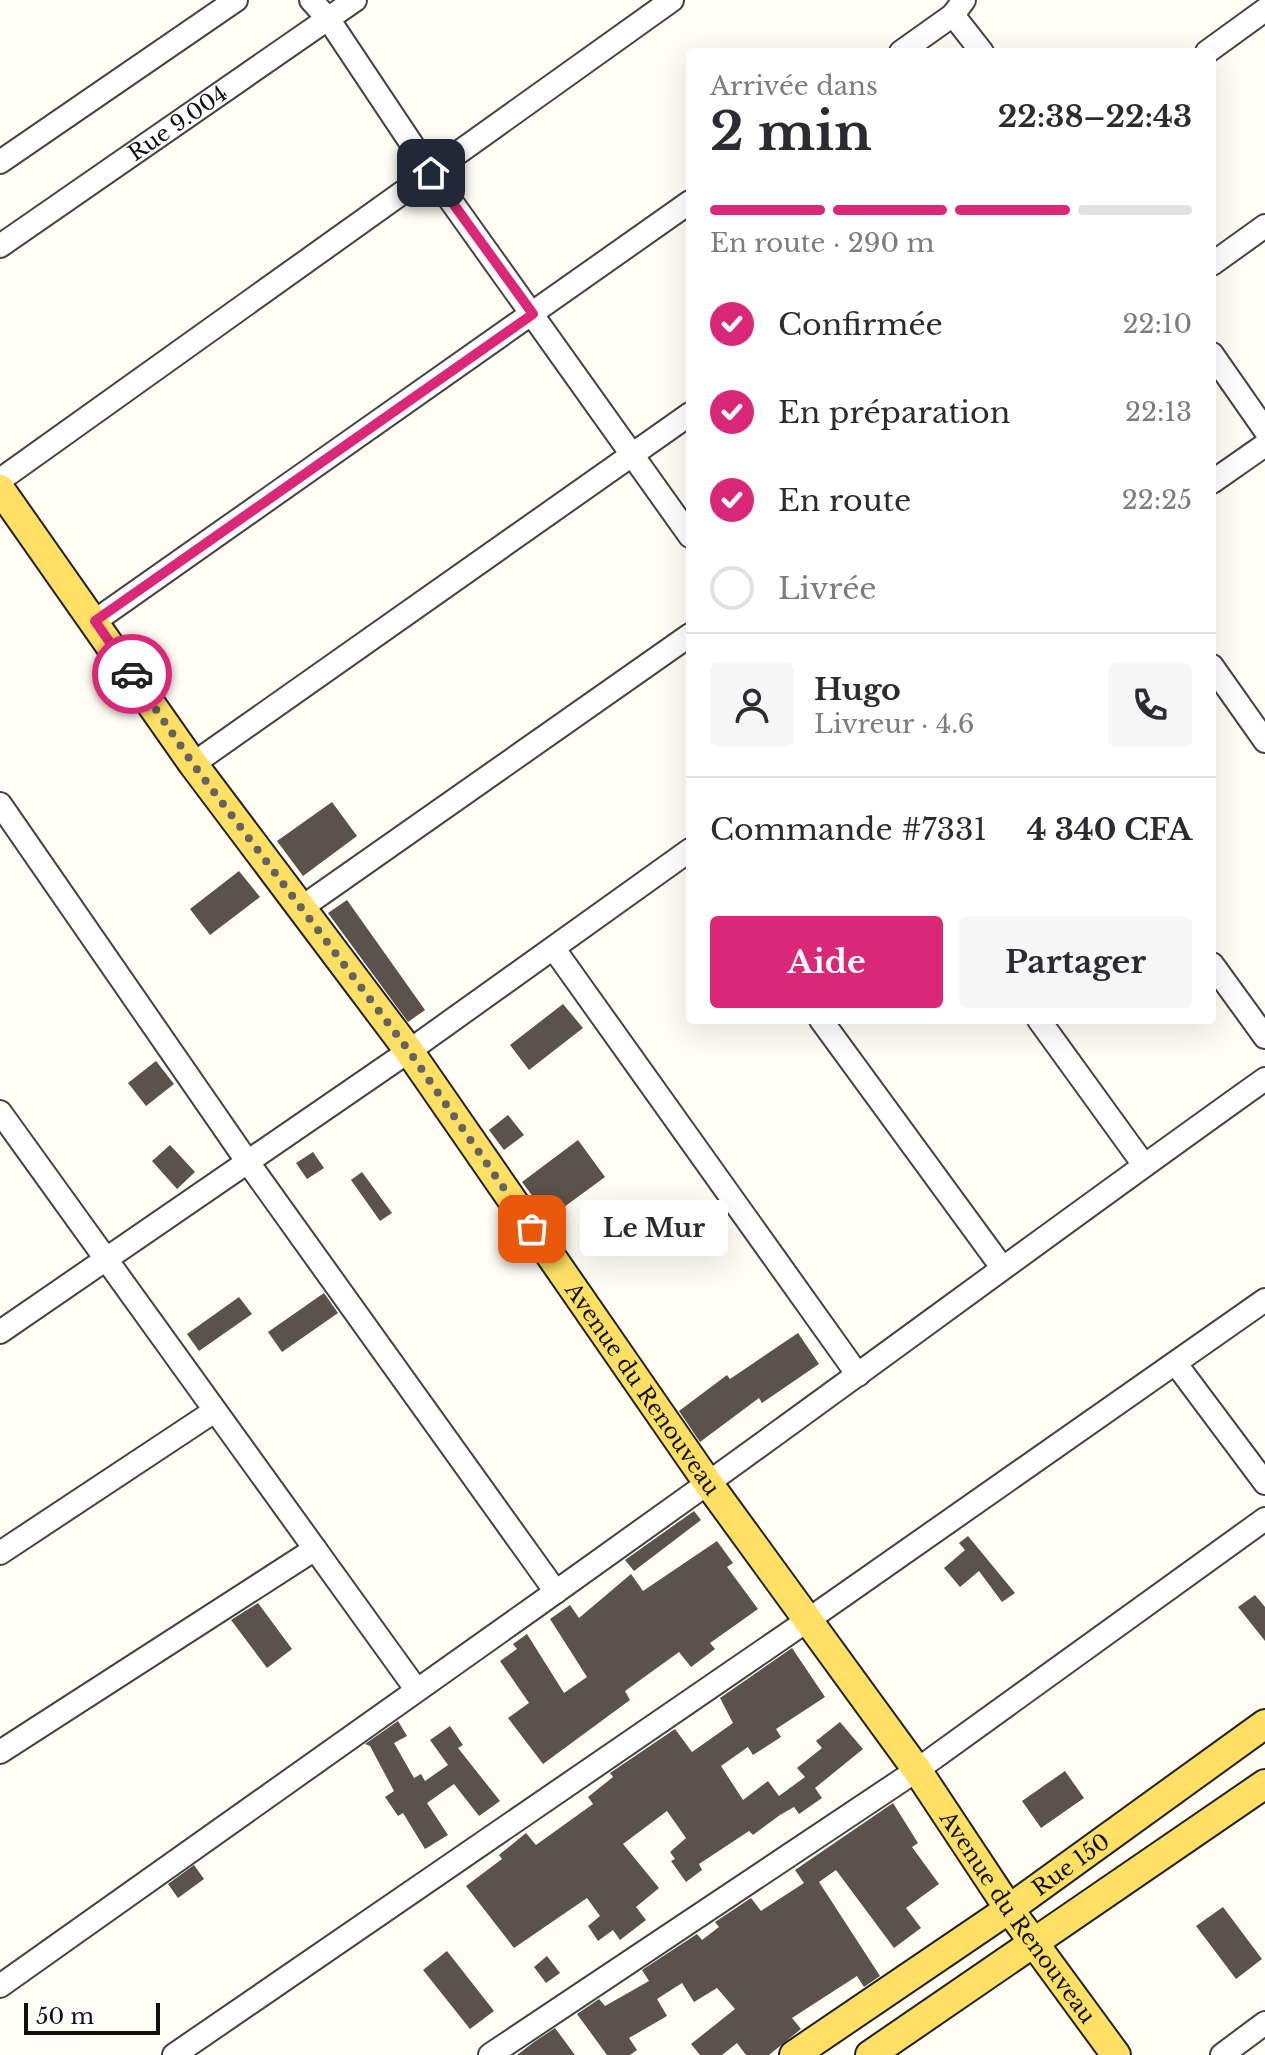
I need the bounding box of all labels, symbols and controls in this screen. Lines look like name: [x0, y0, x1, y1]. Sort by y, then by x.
text: Arrivée dans: [710, 70, 878, 102]
street label: Rue 9.004: [123, 80, 232, 167]
text: 22:38–22:43: [998, 98, 1192, 135]
text: 2 min: [710, 100, 872, 164]
pin: [397, 139, 465, 207]
icon: home: [409, 151, 453, 195]
text: En route · 290 m: [710, 227, 935, 259]
icon: check: [710, 302, 754, 346]
text: Confirmée: [778, 306, 943, 343]
text: 22:10: [1122, 308, 1192, 340]
icon: check: [710, 390, 754, 434]
text: En préparation: [778, 394, 1010, 431]
text: 22:13: [1125, 396, 1192, 428]
icon: check: [710, 478, 754, 522]
text: En route: [778, 482, 911, 519]
text: 22:25: [1122, 484, 1192, 516]
text: Livrée: [778, 570, 877, 607]
courier: [92, 634, 172, 714]
icon: car: [110, 652, 154, 696]
button: person: [710, 663, 794, 747]
button: phone: [1108, 663, 1192, 747]
text: Hugo: [814, 671, 901, 708]
text: Livreur · 4.6: [814, 708, 974, 740]
text: Commande #7331: [710, 811, 987, 848]
text: 4 340 CFA: [1027, 811, 1192, 848]
button: Aide: [710, 916, 943, 1008]
button: Partager: [959, 916, 1192, 1008]
pin: [498, 1195, 566, 1263]
callout: Le Mur: [580, 1201, 728, 1257]
icon: bag: [510, 1207, 554, 1251]
text: Le Mur: [603, 1212, 705, 1244]
street label: Avenue du Renouveau: [559, 1277, 726, 1501]
street label: Avenue du Renouveau: [934, 1805, 1101, 2029]
street label: Rue 150: [1027, 1828, 1115, 1902]
scale bar: [24, 1999, 160, 2035]
text: 50 m: [36, 2003, 94, 2030]

